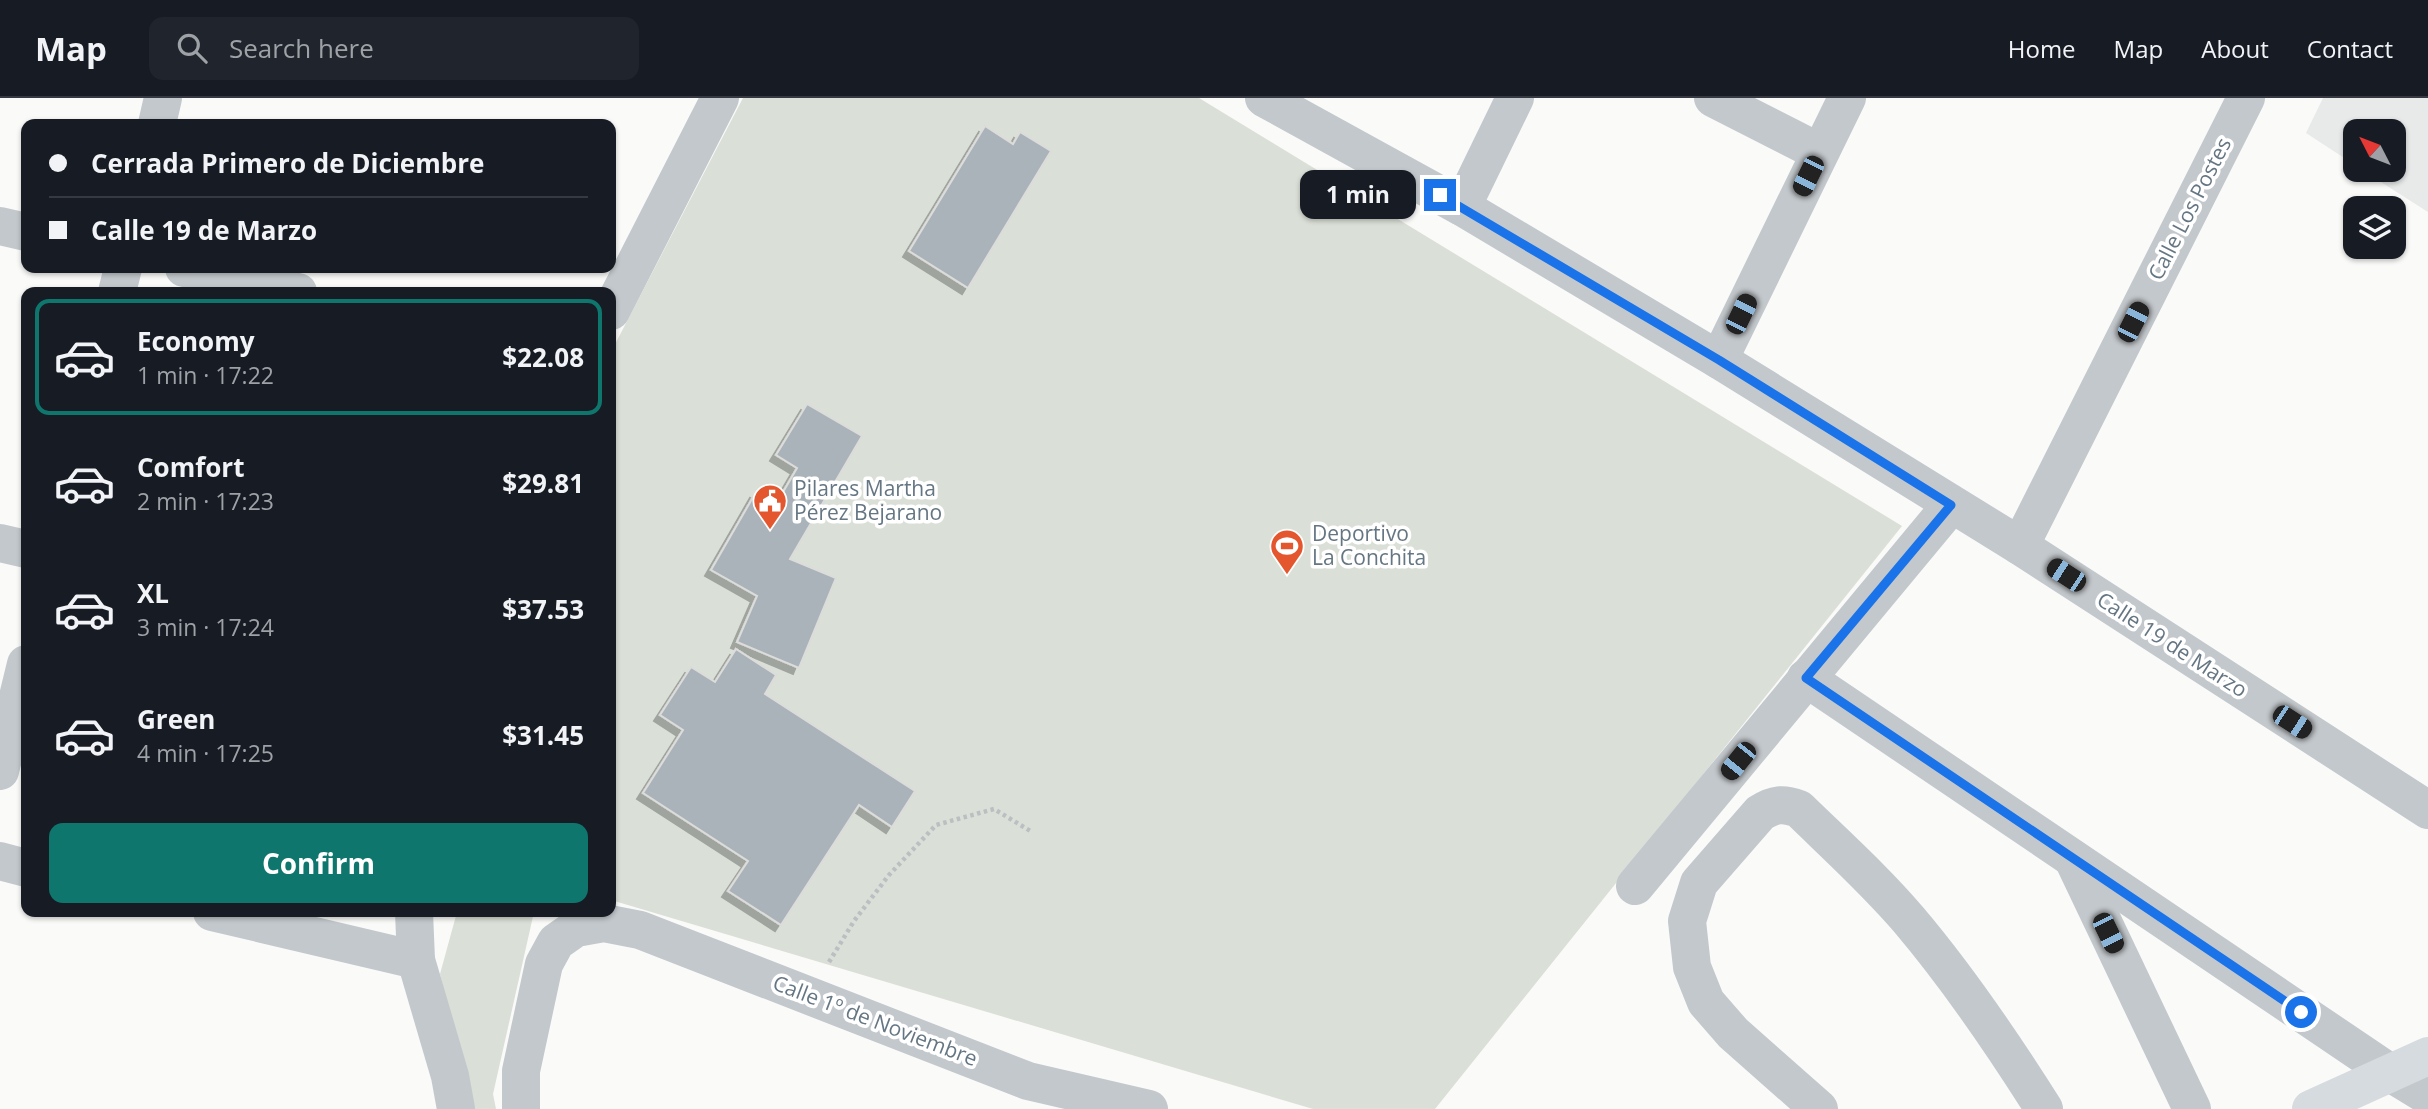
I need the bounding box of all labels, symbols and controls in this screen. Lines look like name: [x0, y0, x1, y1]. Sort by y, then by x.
search box: [149, 17, 639, 80]
text: Map: [35, 26, 107, 71]
icon: search: [173, 29, 211, 67]
text: Search here: [229, 30, 374, 66]
text: Home: [2008, 32, 2076, 65]
text: Map: [2114, 32, 2163, 65]
text: About: [2201, 32, 2269, 65]
text: Contact: [2307, 32, 2393, 65]
north arrow: [2343, 119, 2406, 182]
map controls: [2343, 119, 2406, 259]
street label: Calle Los Postes: [2141, 133, 2237, 285]
text: Cerrada Primero de Diciembre: [91, 145, 484, 181]
car: [1790, 153, 1827, 199]
callout: 1 min: [1300, 170, 1416, 220]
text: 1 min: [1326, 178, 1390, 210]
route end: [1424, 179, 1456, 211]
button: layers: [2343, 196, 2406, 259]
text: Calle 19 de Marzo: [91, 212, 317, 248]
car: [1723, 291, 1760, 337]
car: [2115, 299, 2152, 345]
text: Economy: [137, 323, 255, 359]
icon: car: [53, 326, 116, 389]
text: $22.08: [502, 339, 584, 375]
text: 1 min · 17:22: [137, 359, 274, 391]
text: Comfort: [137, 449, 244, 485]
icon: car: [53, 452, 116, 515]
text: $29.81: [502, 465, 584, 501]
place label: Pilares Martha Pérez Bejarano: [794, 474, 942, 526]
public building icon: Pilares Martha Pérez Bejarano: [751, 482, 789, 531]
text: 2 min · 17:23: [137, 485, 274, 517]
place label: Deportivo La Conchita: [1312, 519, 1426, 571]
sports icon: Deportivo La Conchita: [1268, 527, 1306, 576]
car: [2043, 555, 2090, 595]
text: XL: [137, 575, 169, 611]
icon: car: [53, 578, 116, 641]
street label: Calle 19 de Marzo: [2092, 585, 2253, 703]
text: $37.53: [502, 591, 584, 627]
text: 3 min · 17:24: [137, 611, 274, 643]
text: Green: [137, 701, 215, 737]
car: [2269, 702, 2316, 742]
icon: car: [53, 704, 116, 767]
text: $31.45: [502, 717, 584, 753]
text: 4 min · 17:25: [137, 737, 274, 769]
car: [1717, 738, 1760, 784]
button: Confirm: [49, 823, 588, 903]
car: [2090, 910, 2127, 956]
street label: Calle 1º de Noviembre: [769, 968, 982, 1072]
route start: [2285, 996, 2317, 1028]

